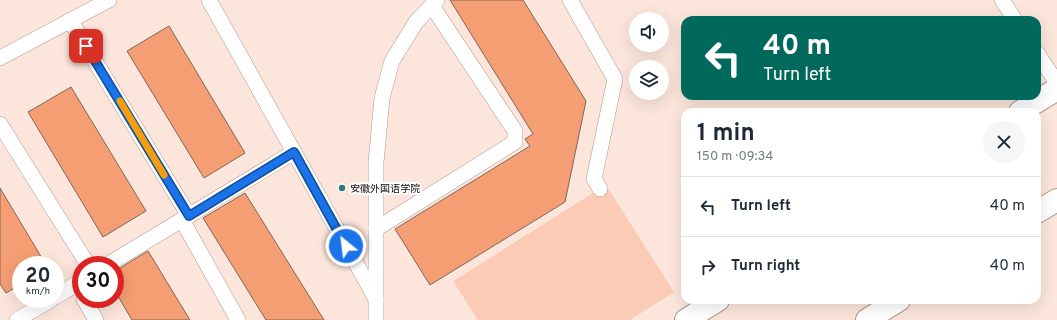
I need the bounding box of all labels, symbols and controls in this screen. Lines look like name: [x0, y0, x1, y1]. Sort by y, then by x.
map controls: [629, 12, 669, 100]
button: sound: [629, 12, 669, 52]
pin: [69, 29, 103, 63]
text: 40 m: [763, 29, 831, 65]
icon: left: [697, 32, 749, 84]
icon: arrive: [75, 35, 97, 57]
button: layers: [629, 60, 669, 100]
text: Turn left: [763, 64, 831, 87]
text: 1 min: [697, 119, 755, 149]
button: close: [983, 121, 1025, 163]
text: 150 m · 09:34: [697, 149, 773, 165]
marker: 安徽外国语学院: [337, 183, 347, 193]
place label: 安徽外国语学院: [350, 183, 420, 196]
icon: left: [697, 196, 719, 218]
text: Turn left: [731, 197, 791, 216]
text: 40 m: [990, 197, 1025, 216]
position arrow: [325, 225, 367, 267]
speed limit sign: 30: [72, 256, 124, 308]
icon: right: [697, 256, 719, 278]
text: Turn right: [731, 257, 800, 276]
text: 40 m: [990, 257, 1025, 276]
text: 20: [25, 264, 51, 290]
text: km/h: [26, 285, 50, 298]

